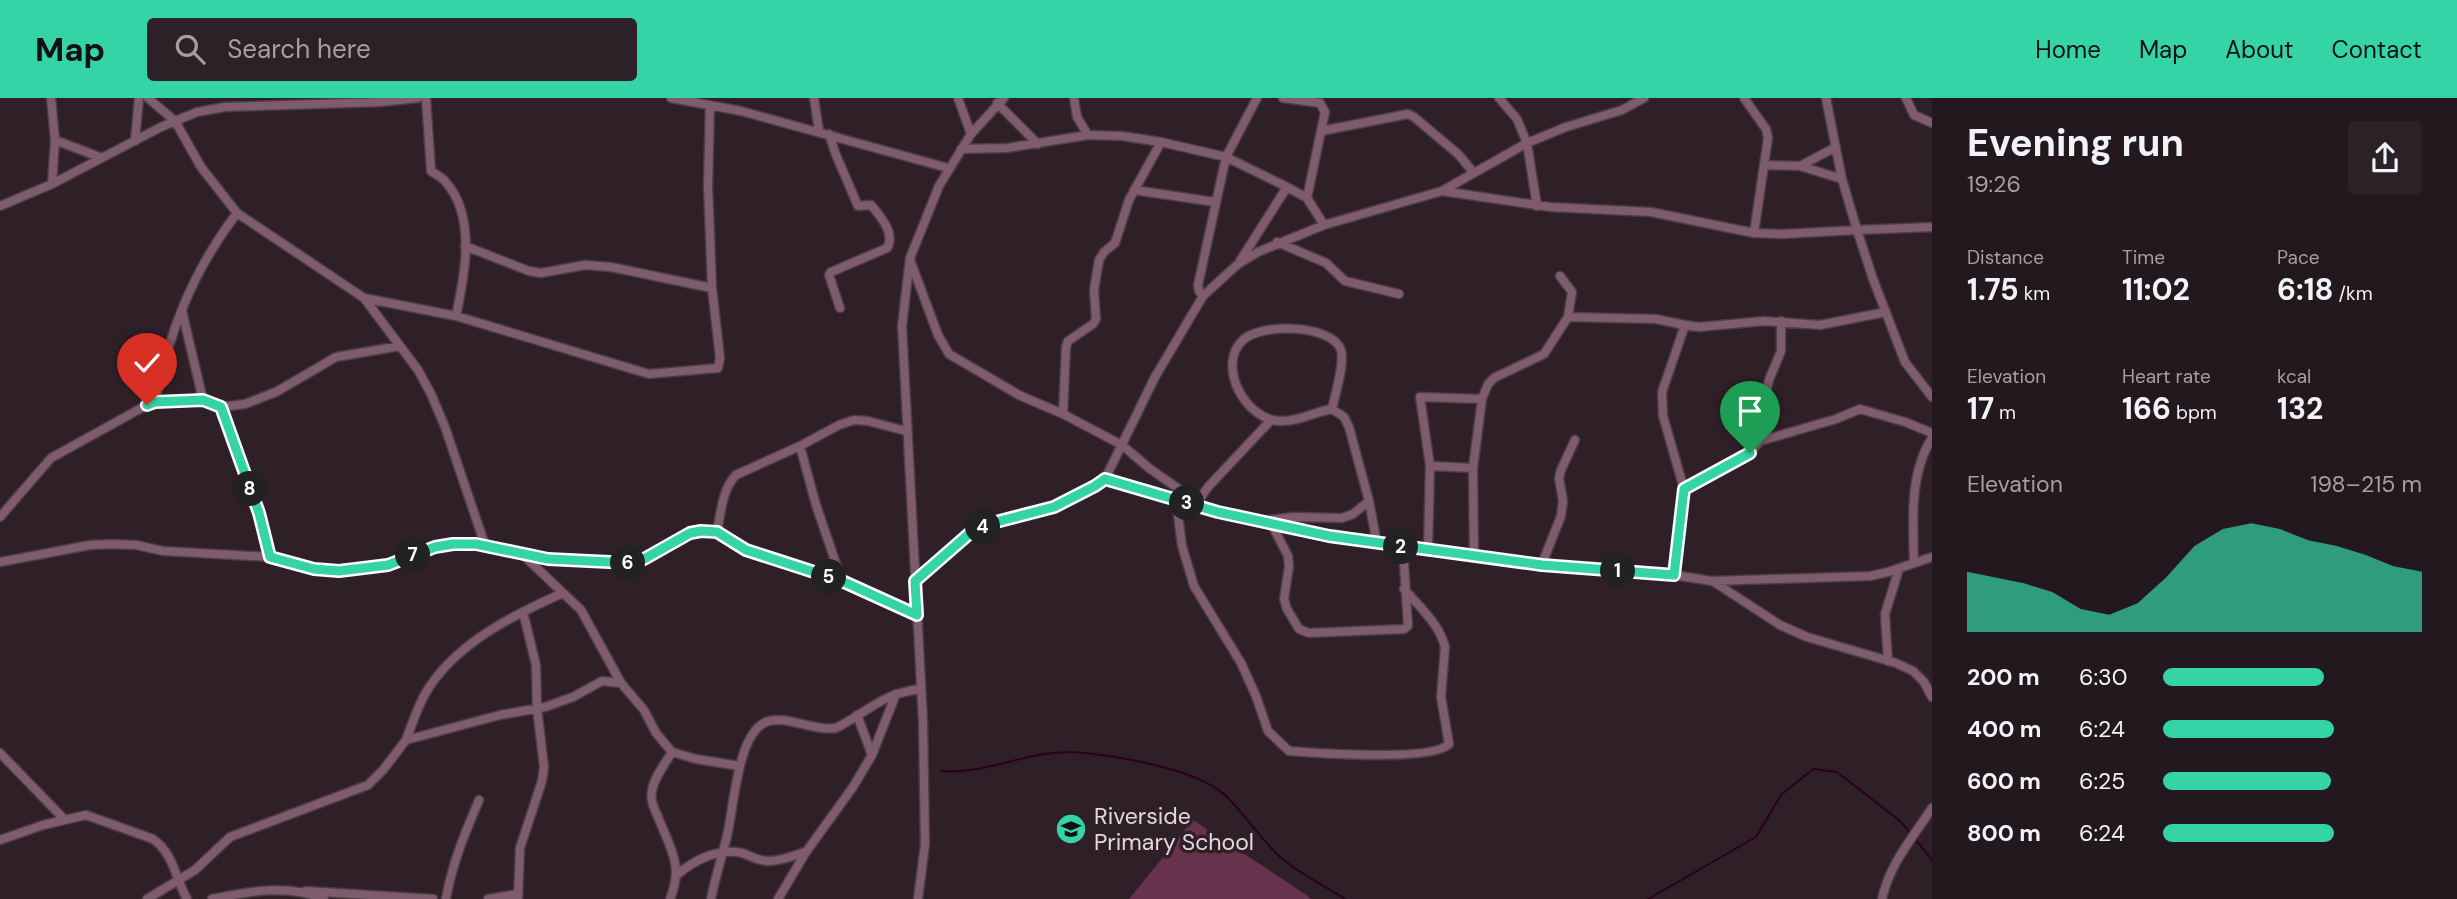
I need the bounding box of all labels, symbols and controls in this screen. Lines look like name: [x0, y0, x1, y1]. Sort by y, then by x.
search box: [147, 18, 637, 81]
text: Map: [35, 28, 105, 71]
icon: search: [171, 30, 209, 68]
text: Search here: [227, 32, 371, 66]
text: Home: [2035, 34, 2101, 65]
text: Map: [2139, 34, 2187, 65]
text: About: [2225, 34, 2294, 65]
text: Contact: [2332, 34, 2422, 65]
text: Evening run: [1967, 118, 2184, 168]
button: share: [2348, 121, 2422, 195]
text: 19:26: [1967, 169, 2021, 199]
text: Distance: [1967, 245, 2044, 270]
text: Time: [2122, 245, 2165, 270]
text: Pace: [2277, 245, 2320, 270]
text: 1.75: [1967, 270, 2019, 309]
text: 11:02: [2122, 270, 2190, 309]
text: 6:18: [2277, 270, 2334, 309]
text: km: [2019, 281, 2050, 306]
text: /km: [2334, 281, 2373, 306]
pin: [117, 333, 177, 405]
icon: check: [128, 344, 166, 382]
text: Elevation: [1967, 364, 2046, 389]
text: Heart rate: [2122, 364, 2211, 389]
text: kcal: [2277, 364, 2311, 389]
pin: [1720, 381, 1780, 453]
text: 17: [1967, 389, 1994, 428]
text: 166: [2122, 389, 2171, 428]
text: 132: [2277, 389, 2323, 428]
icon: arrive: [1731, 392, 1769, 430]
text: m: [1994, 400, 2016, 425]
text: bpm: [2171, 400, 2217, 425]
text: Elevation: [1967, 469, 2063, 499]
text: 198–215 m: [2310, 469, 2422, 499]
pin: 8: [232, 472, 268, 506]
text: 8: [243, 476, 256, 501]
pin: 3: [1170, 486, 1204, 520]
text: 3: [1181, 490, 1192, 515]
pin: 4: [965, 510, 1000, 544]
text: 4: [976, 514, 989, 539]
pin: 2: [1384, 530, 1418, 564]
text: 2: [1395, 534, 1406, 559]
pin: 7: [396, 538, 430, 573]
text: 7: [407, 542, 418, 567]
pin: 6: [610, 546, 646, 580]
text: 6: [621, 550, 634, 575]
pin: 1: [1600, 554, 1636, 588]
text: 1: [1614, 558, 1621, 583]
pin: 5: [812, 560, 846, 594]
text: 5: [823, 564, 834, 589]
text: 200 m: [1967, 662, 2040, 692]
text: 6:30: [2079, 662, 2127, 692]
text: 400 m: [1967, 714, 2041, 744]
text: 6:24: [2079, 714, 2125, 744]
text: 600 m: [1967, 766, 2041, 796]
text: 6:25: [2079, 766, 2125, 796]
place label: Riverside Primary School: [1094, 801, 1254, 857]
school or university icon: Riverside Primary School: [1054, 812, 1088, 846]
text: 800 m: [1967, 818, 2041, 848]
text: 6:24: [2079, 818, 2125, 848]

